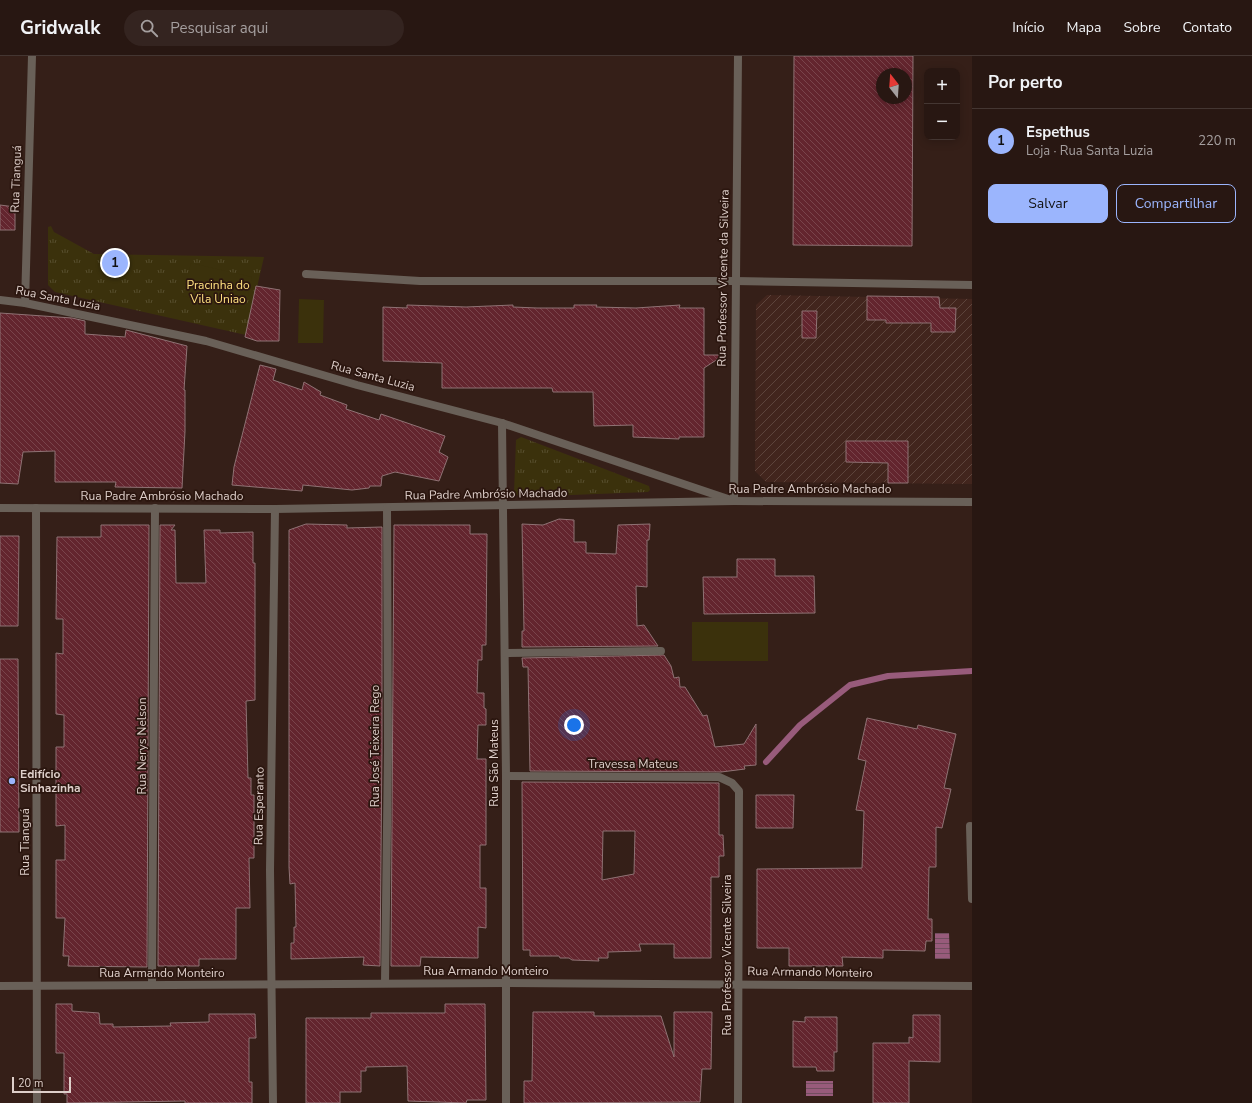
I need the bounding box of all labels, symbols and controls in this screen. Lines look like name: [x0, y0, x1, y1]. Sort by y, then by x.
search box: [124, 10, 404, 46]
text: Gridwalk: [20, 15, 100, 41]
icon: search: [138, 17, 160, 39]
text: Pesquisar aqui: [170, 18, 268, 38]
text: Início: [1012, 18, 1044, 37]
text: Mapa: [1066, 18, 1101, 37]
text: Sobre: [1123, 18, 1160, 37]
text: Contato: [1182, 18, 1232, 37]
north arrow: [876, 68, 912, 104]
map controls: [924, 68, 960, 140]
button: +: [924, 68, 960, 104]
text: Por perto: [988, 71, 1063, 94]
button: −: [924, 104, 960, 140]
text: Espethus: [1026, 122, 1090, 142]
text: 1: [997, 132, 1005, 150]
text: 220 m: [1198, 132, 1236, 150]
text: Loja · Rua Santa Luzia: [1026, 142, 1153, 160]
street label: Rua Tianguá: [7, 145, 25, 213]
button: Salvar: [988, 184, 1108, 223]
button: Compartilhar: [1116, 184, 1236, 223]
street label: Rua Professor Vicente da Silveira: [713, 189, 733, 367]
pin: 1: [102, 248, 128, 278]
park label: Pracinha do Vila Uniao: [186, 277, 250, 307]
street label: Rua Santa Luzia: [14, 282, 102, 314]
street label: Rua Santa Luzia: [329, 357, 417, 395]
street label: Rua Padre Ambrósio Machado: [729, 481, 892, 497]
street label: Rua Padre Ambrósio Machado: [404, 485, 568, 503]
street label: Rua Padre Ambrósio Machado: [81, 488, 244, 504]
street label: Rua José Teixeira Rego: [367, 684, 383, 807]
street label: Rua Nerys Nelson: [134, 697, 150, 795]
your location: [564, 715, 584, 735]
street label: Rua São Mateus: [486, 719, 502, 807]
street label: Travessa Mateus: [588, 756, 678, 772]
place label: Edifício Sinhazinha: [20, 766, 81, 796]
street label: Rua Esperanto: [250, 766, 268, 845]
marker: Edifício Sinhazinha: [7, 776, 17, 786]
street label: Rua Tianguá: [17, 808, 33, 876]
street label: Rua Professor Vicente Silveira: [719, 874, 735, 1036]
street label: Rua Armando Monteiro: [423, 963, 549, 979]
street label: Rua Armando Monteiro: [747, 963, 873, 981]
street label: Rua Armando Monteiro: [99, 965, 225, 981]
scale bar: [12, 1075, 71, 1094]
text: 20 m: [18, 1076, 43, 1091]

